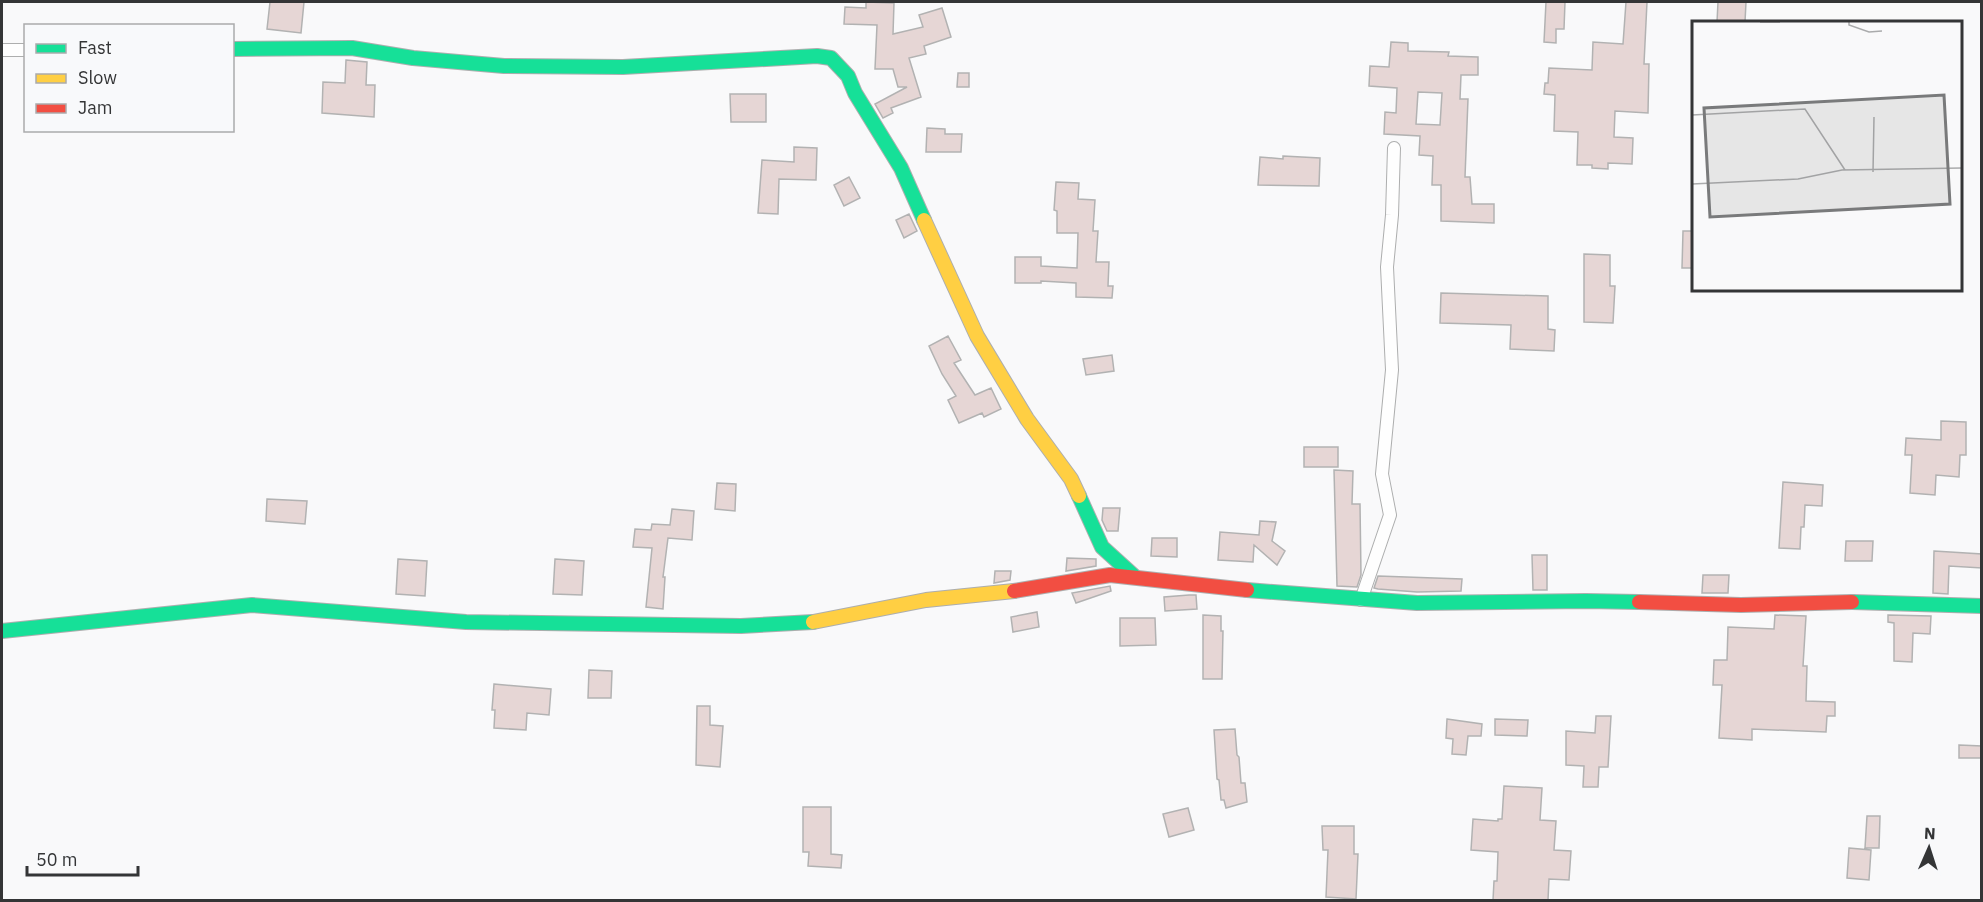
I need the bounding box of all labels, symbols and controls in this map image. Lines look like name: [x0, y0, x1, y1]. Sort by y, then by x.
inset map: [1692, 21, 1962, 291]
legend: [24, 24, 234, 132]
text: Fast: [78, 36, 112, 59]
text: Slow: [78, 66, 117, 89]
text: Jam: [78, 96, 113, 119]
north arrow: [1899, 818, 1959, 878]
text: N: [1923, 823, 1936, 843]
scale bar: [27, 839, 138, 877]
text: 50 m: [36, 848, 78, 871]

